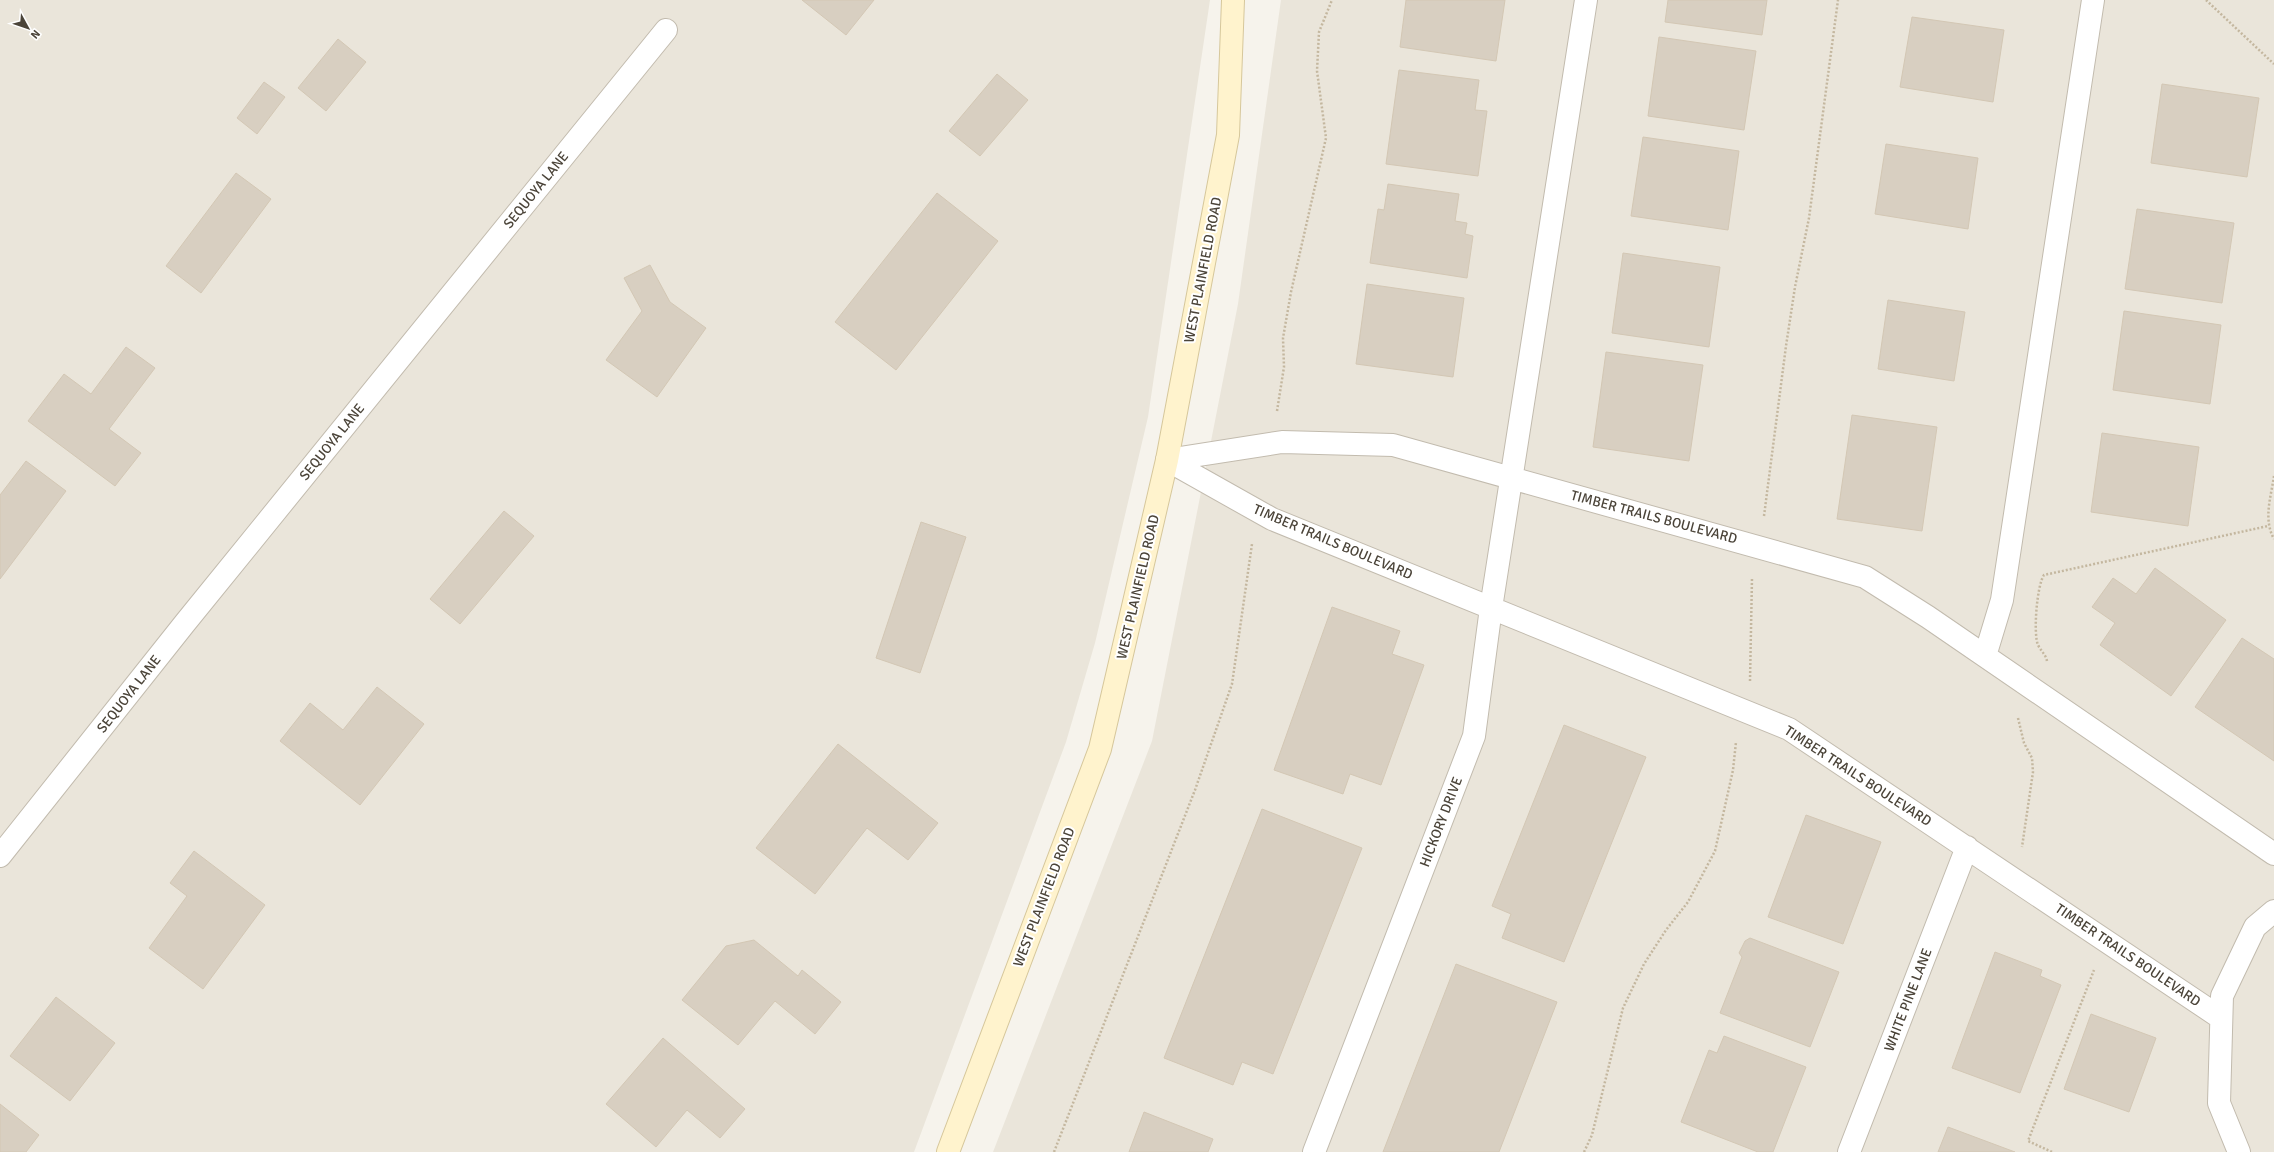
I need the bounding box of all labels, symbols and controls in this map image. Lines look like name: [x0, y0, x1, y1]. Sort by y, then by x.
north arrow: [8, 8, 48, 48]
text: N: [28, 27, 43, 41]
street label: SEQUOYA LANE: [500, 148, 572, 232]
street label: WEST PLAINFIELD ROAD: [1181, 196, 1225, 344]
street label: SEQUOYA LANE: [296, 400, 368, 484]
street label: TIMBER TRAILS BOULEVARD: [1569, 487, 1739, 547]
street label: TIMBER TRAILS BOULEVARD: [1251, 501, 1415, 583]
street label: WEST PLAINFIELD ROAD: [1113, 513, 1163, 661]
street label: SEQUOYA LANE: [93, 652, 165, 736]
street label: TIMBER TRAILS BOULEVARD: [1781, 722, 1935, 830]
street label: HICKORY DRIVE: [1416, 774, 1466, 869]
street label: WEST PLAINFIELD ROAD: [1010, 825, 1078, 969]
street label: TIMBER TRAILS BOULEVARD: [2052, 900, 2204, 1010]
street label: WHITE PINE LANE: [1881, 946, 1936, 1054]

